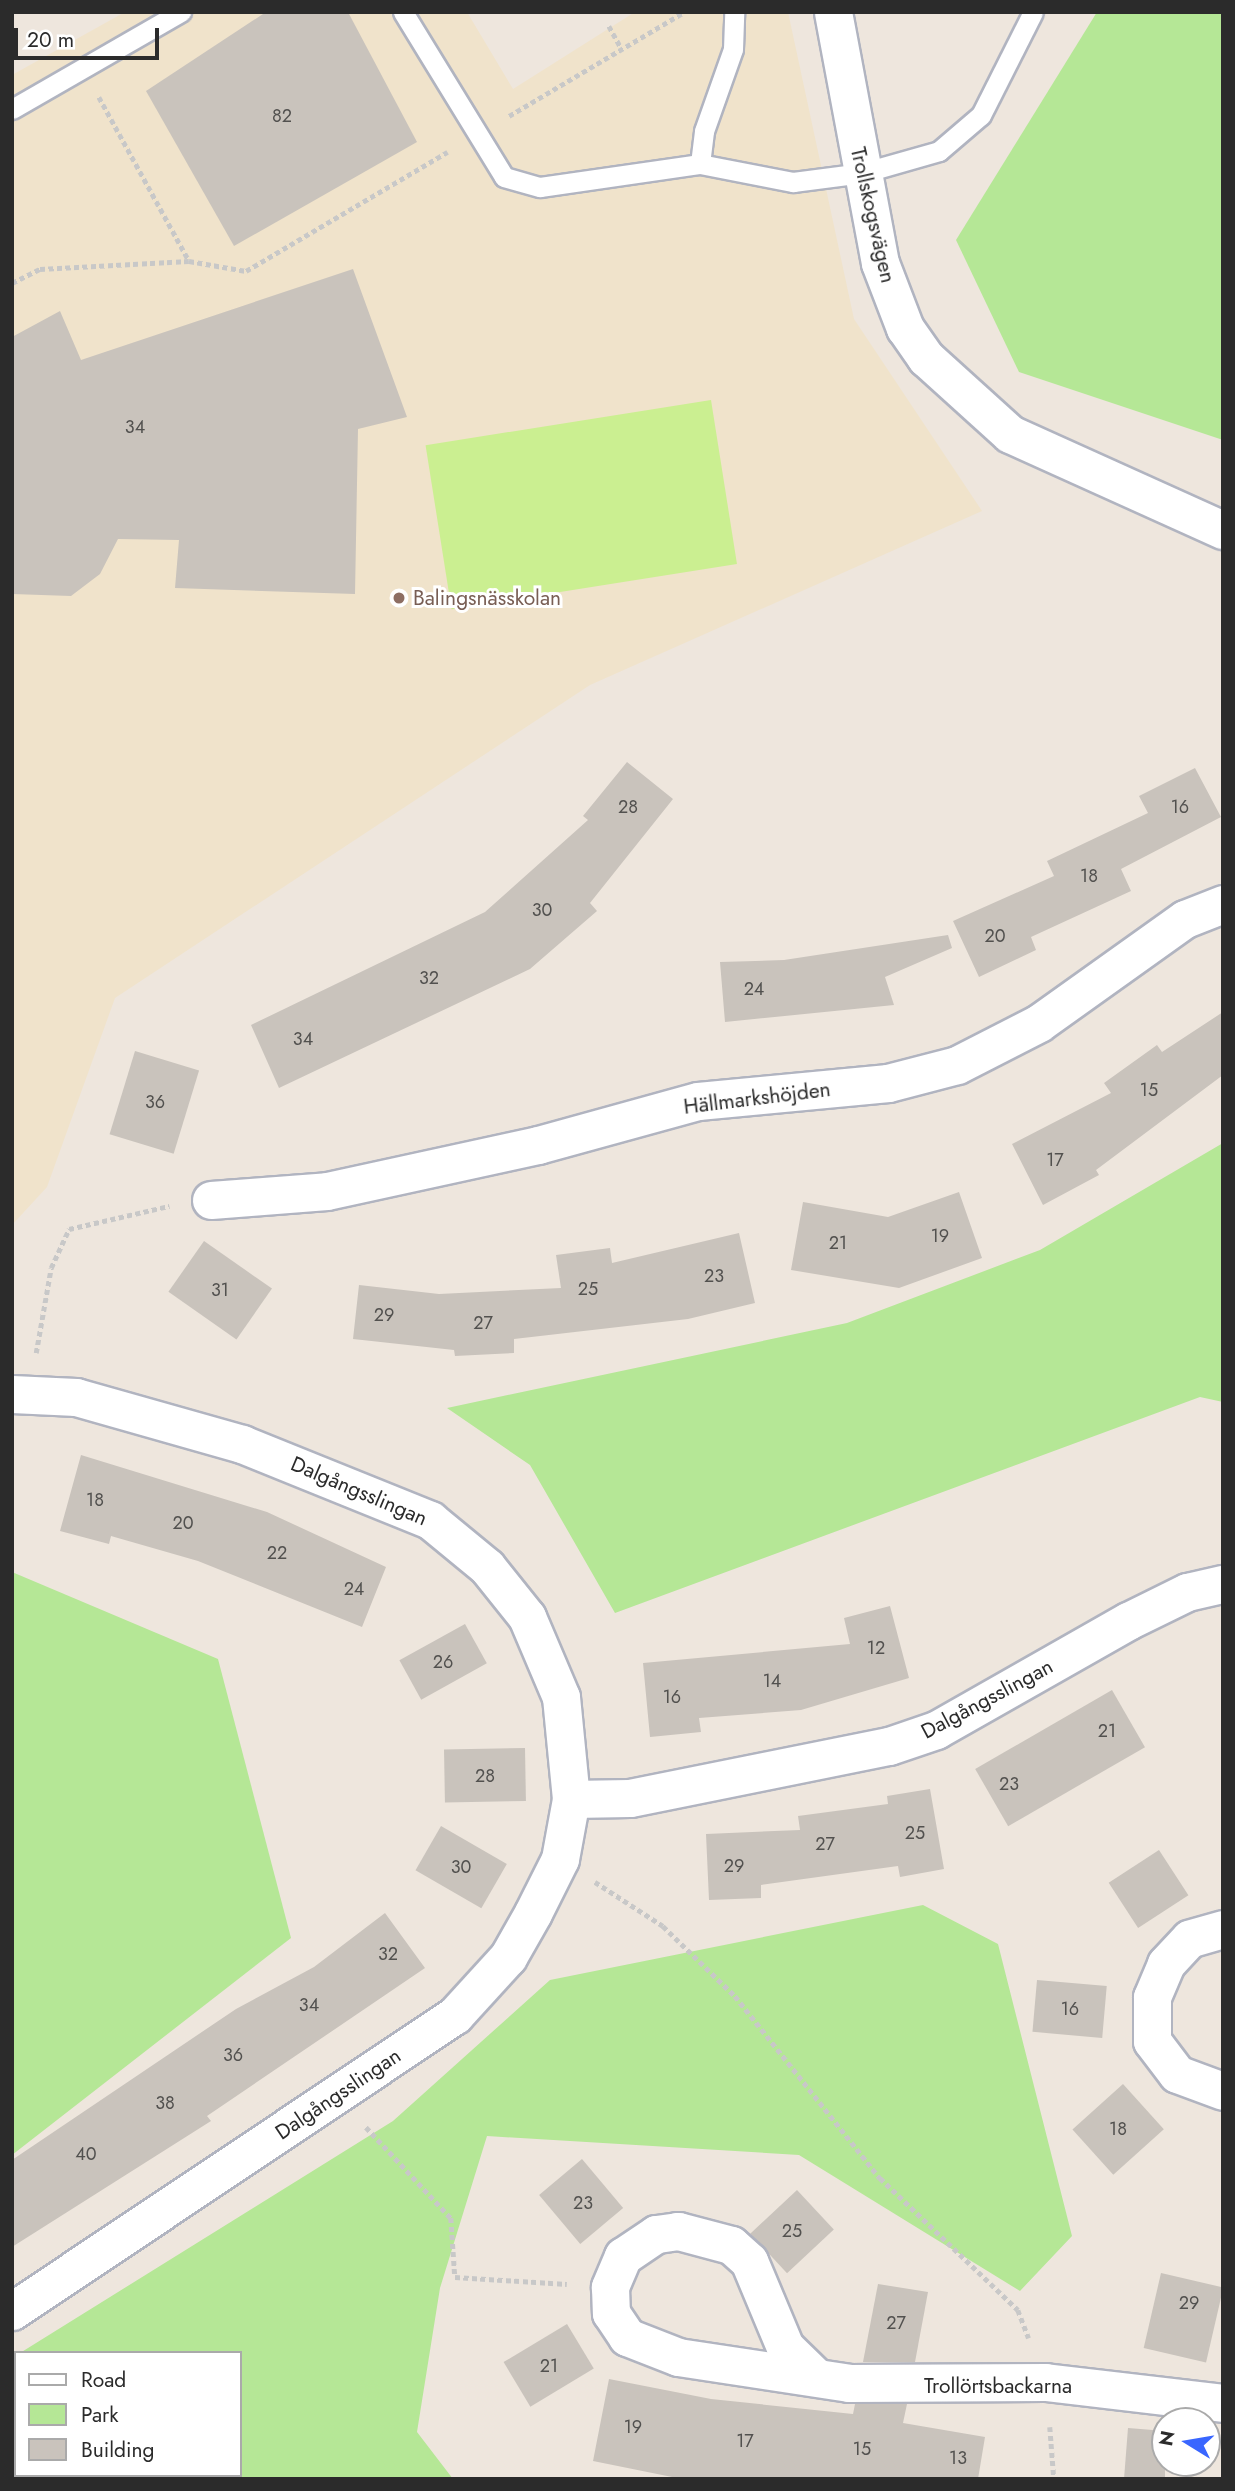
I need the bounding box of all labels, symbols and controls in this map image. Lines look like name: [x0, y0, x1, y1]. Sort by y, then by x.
scale bar: [18, 14, 163, 58]
text: 20 m: [27, 25, 74, 55]
house number: 82: [272, 105, 292, 127]
street label: Trollskogsvägen: [845, 145, 901, 285]
house number: 34: [125, 416, 145, 438]
place label: Balingsnässkolan: [413, 585, 561, 611]
marker: Balingsnässkolan: [391, 590, 407, 606]
house number: 28: [618, 796, 638, 818]
house number: 16: [1171, 796, 1189, 818]
house number: 18: [1080, 865, 1098, 887]
house number: 30: [532, 899, 552, 921]
house number: 20: [984, 925, 1006, 947]
house number: 32: [419, 967, 439, 989]
house number: 24: [744, 978, 764, 1000]
house number: 34: [293, 1028, 313, 1050]
street label: Hällmarkshöjden: [682, 1076, 832, 1120]
house number: 15: [1140, 1079, 1158, 1101]
house number: 36: [145, 1091, 165, 1113]
house number: 17: [1046, 1149, 1064, 1171]
house number: 19: [931, 1225, 949, 1247]
house number: 21: [829, 1232, 847, 1254]
house number: 23: [704, 1265, 724, 1287]
house number: 25: [578, 1278, 598, 1300]
house number: 31: [211, 1279, 229, 1301]
house number: 29: [374, 1304, 394, 1326]
house number: 27: [473, 1312, 493, 1334]
street label: Dalgångsslingan: [287, 1451, 431, 1531]
house number: 18: [86, 1489, 104, 1511]
house number: 20: [172, 1512, 194, 1534]
house number: 22: [267, 1542, 287, 1564]
house number: 24: [344, 1578, 364, 1600]
house number: 12: [867, 1637, 885, 1659]
house number: 26: [433, 1651, 453, 1673]
street label: Dalgångsslingan: [917, 1654, 1057, 1744]
house number: 14: [763, 1670, 781, 1692]
house number: 16: [663, 1686, 681, 1708]
house number: 21: [1098, 1720, 1116, 1742]
house number: 28: [475, 1765, 495, 1787]
house number: 23: [999, 1773, 1019, 1795]
house number: 25: [905, 1822, 925, 1844]
house number: 27: [815, 1833, 835, 1855]
house number: 29: [724, 1855, 744, 1877]
house number: 30: [451, 1856, 471, 1878]
house number: 32: [378, 1943, 398, 1965]
house number: 34: [299, 1994, 319, 2016]
house number: 16: [1061, 1998, 1079, 2020]
street label: Dalgångsslingan: [271, 2043, 405, 2145]
house number: 36: [223, 2044, 243, 2066]
house number: 38: [155, 2092, 175, 2114]
house number: 18: [1109, 2118, 1127, 2140]
house number: 40: [75, 2143, 97, 2165]
house number: 23: [573, 2192, 593, 2214]
house number: 25: [782, 2220, 802, 2242]
house number: 29: [1179, 2292, 1199, 2314]
house number: 27: [886, 2312, 906, 2334]
legend: [14, 2351, 242, 2477]
house number: 21: [540, 2355, 558, 2377]
text: Road: [81, 2365, 126, 2395]
street label: Trollörtsbackarna: [924, 2373, 1072, 2399]
text: Park: [81, 2400, 118, 2430]
north arrow: [1151, 2407, 1221, 2477]
house number: 19: [624, 2416, 642, 2438]
text: N: [1152, 2428, 1182, 2448]
house number: 17: [736, 2430, 754, 2452]
text: Building: [81, 2435, 154, 2465]
house number: 15: [853, 2438, 871, 2460]
house number: 13: [949, 2447, 967, 2469]

